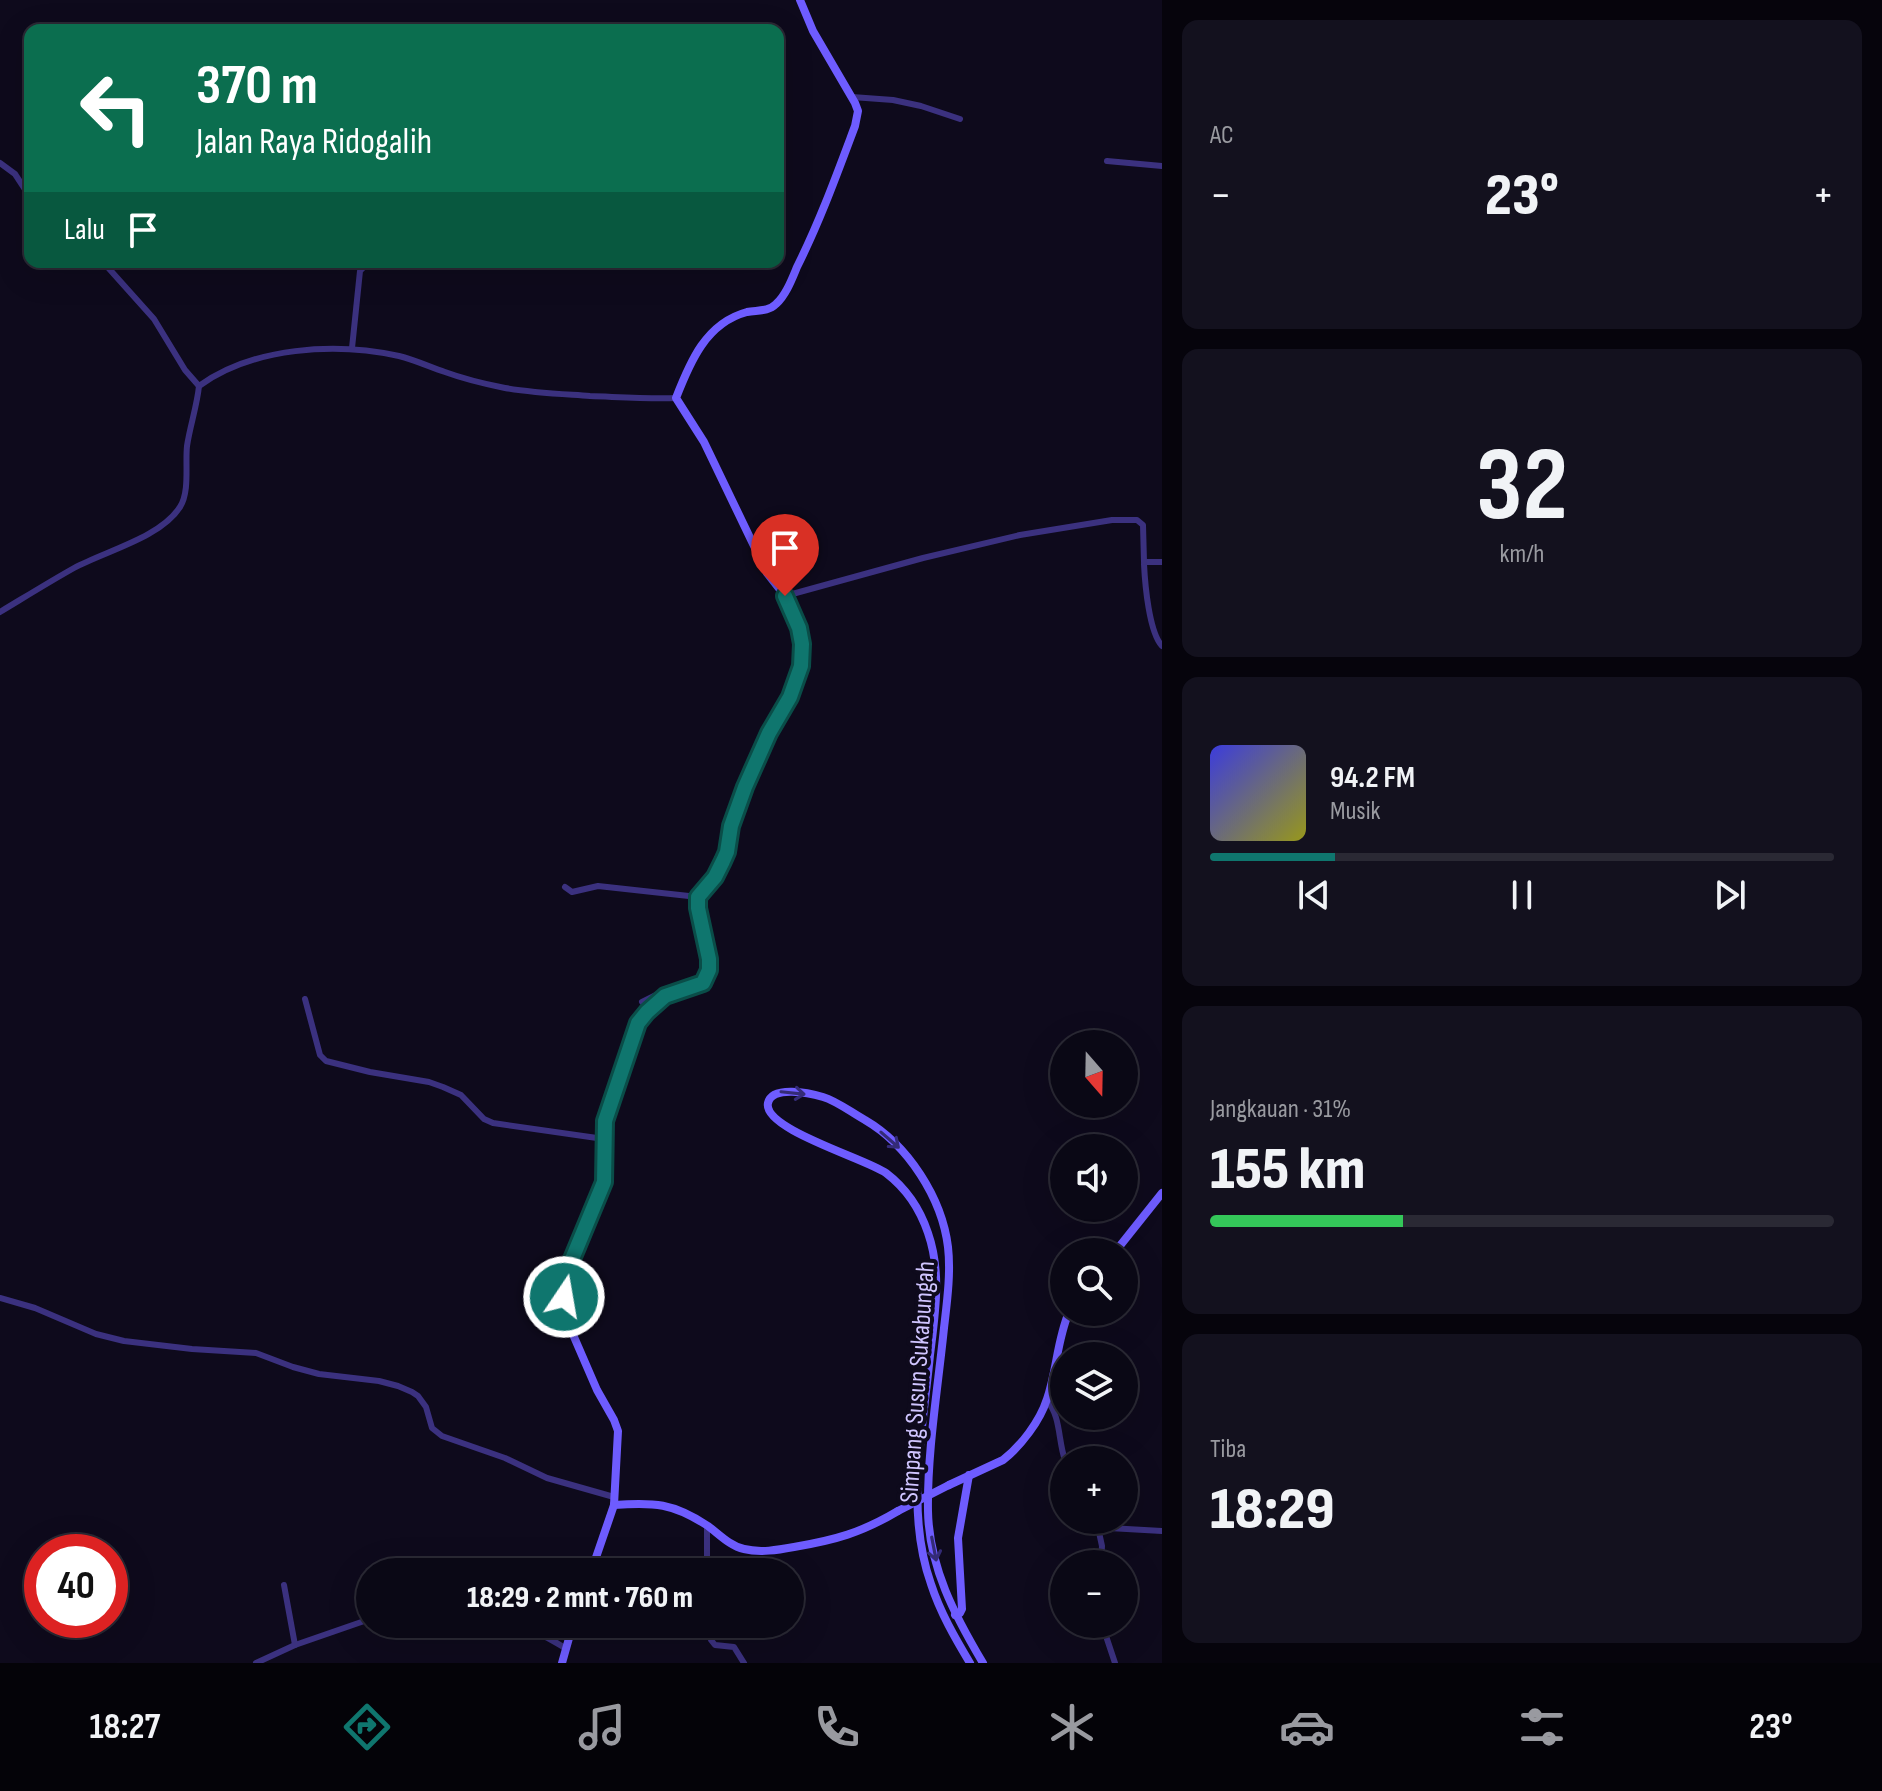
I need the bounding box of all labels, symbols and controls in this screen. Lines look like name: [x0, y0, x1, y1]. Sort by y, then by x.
text: 370 m: [196, 53, 318, 120]
icon: left: [64, 56, 168, 160]
text: AC: [1210, 120, 1234, 151]
text: Jalan Raya Ridogalih: [196, 121, 432, 164]
text: 23°: [1485, 160, 1559, 232]
text: −: [1210, 169, 1232, 222]
text: +: [1812, 169, 1834, 222]
icon: arrive: [121, 208, 165, 252]
text: Lalu: [64, 212, 105, 248]
text: 32: [1476, 424, 1568, 549]
pin: [751, 514, 819, 596]
icon: arrive: [763, 526, 807, 570]
text: km/h: [1500, 539, 1544, 570]
text: 94.2 FM: [1330, 760, 1415, 796]
text: Musik: [1330, 796, 1380, 827]
icon: previous: [1292, 873, 1336, 917]
icon: pause: [1500, 873, 1544, 917]
icon: next: [1708, 873, 1752, 917]
north arrow: [1050, 1030, 1138, 1118]
map controls: [1050, 1030, 1138, 1638]
one-way arrow: [780, 1086, 806, 1101]
text: Jangkauan · 31%: [1210, 1094, 1351, 1125]
one-way arrow: [879, 1131, 899, 1149]
button: sound: [1050, 1134, 1138, 1222]
text: 155 km: [1210, 1134, 1365, 1206]
button: search: [1050, 1238, 1138, 1326]
position arrow: [522, 1255, 606, 1339]
street label: Simpang Susun Sukabungah: [894, 1260, 942, 1504]
button: layers: [1050, 1342, 1138, 1430]
text: Tiba: [1210, 1434, 1246, 1465]
button: +: [1050, 1446, 1138, 1534]
text: 18:29: [1210, 1474, 1334, 1546]
speed limit sign: 40: [24, 1534, 128, 1638]
one-way arrow: [927, 1536, 942, 1561]
button: −: [1050, 1550, 1138, 1638]
text: 18:29 · 2 mnt · 760 m: [467, 1580, 693, 1616]
icon: directions: [339, 1699, 395, 1755]
icon: music: [574, 1699, 630, 1755]
icon: phone: [809, 1699, 865, 1755]
icon: climate: [1044, 1699, 1100, 1755]
icon: car: [1279, 1699, 1335, 1755]
icon: filters: [1514, 1699, 1570, 1755]
text: 18:27: [90, 1706, 160, 1749]
text: 23°: [1749, 1706, 1792, 1749]

